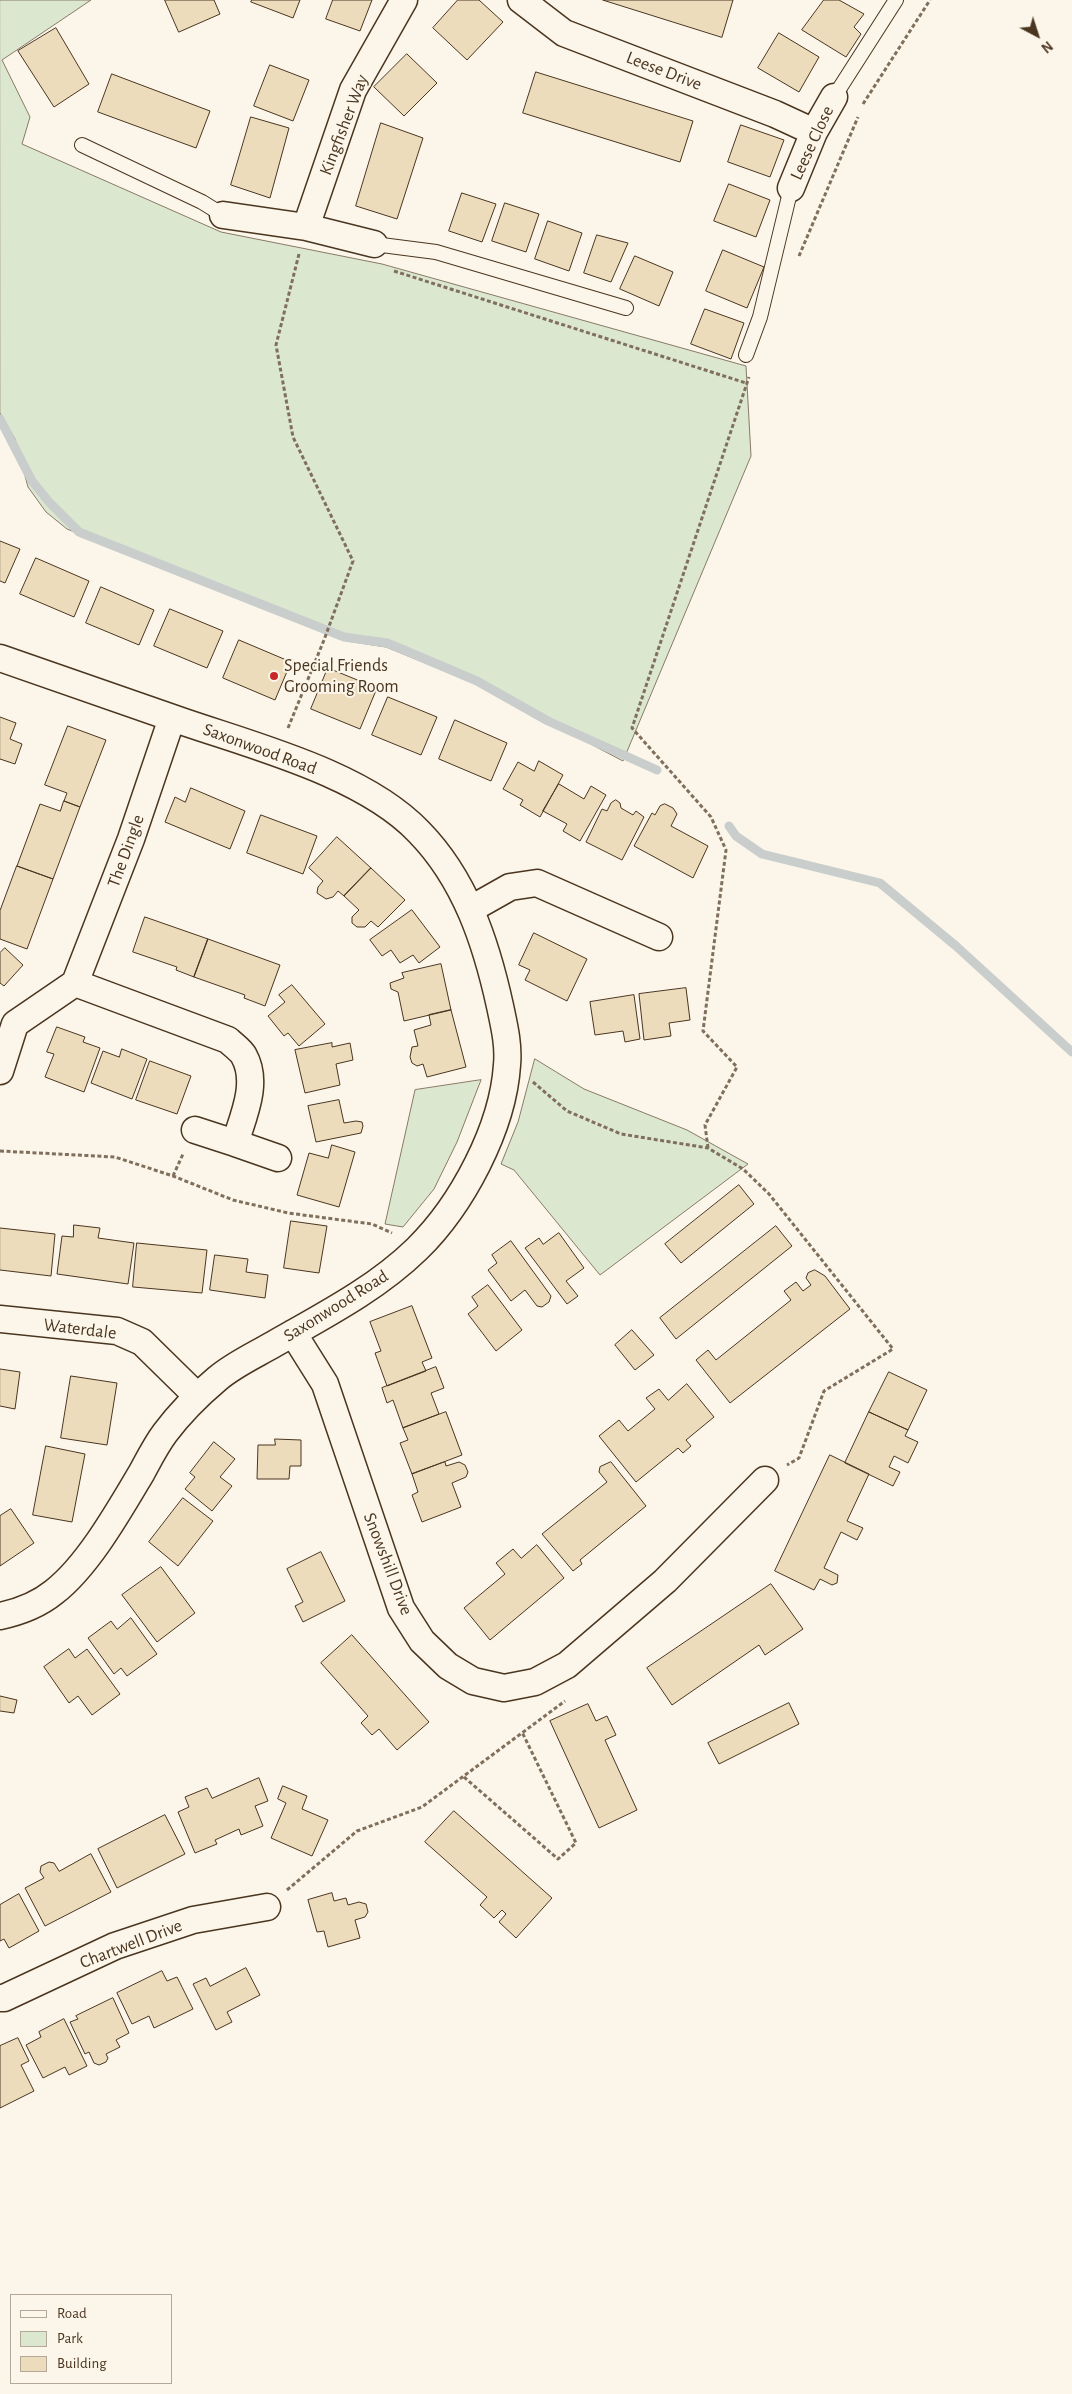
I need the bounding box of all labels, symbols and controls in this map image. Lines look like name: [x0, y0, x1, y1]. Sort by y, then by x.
north arrow: [1012, 10, 1062, 60]
text: N: [1038, 38, 1055, 55]
street label: Leese Drive: [623, 47, 705, 95]
street label: Kingfisher Way: [315, 72, 373, 178]
street label: Leese Close: [785, 102, 839, 184]
place label: Special Friends Grooming Room: [284, 655, 399, 698]
marker: Special Friends Grooming Room: [268, 670, 280, 682]
street label: Saxonwood Road: [200, 718, 320, 780]
street label: The Dingle: [103, 812, 149, 890]
street label: Saxonwood Road: [280, 1265, 392, 1347]
street label: Waterdale: [42, 1314, 118, 1344]
street label: Snowshill Drive: [359, 1510, 417, 1618]
street label: Chartwell Drive: [77, 1915, 185, 1973]
legend: [10, 2294, 172, 2384]
text: Road: [57, 2306, 87, 2321]
text: Park: [57, 2331, 83, 2346]
text: Building: [57, 2356, 107, 2371]

